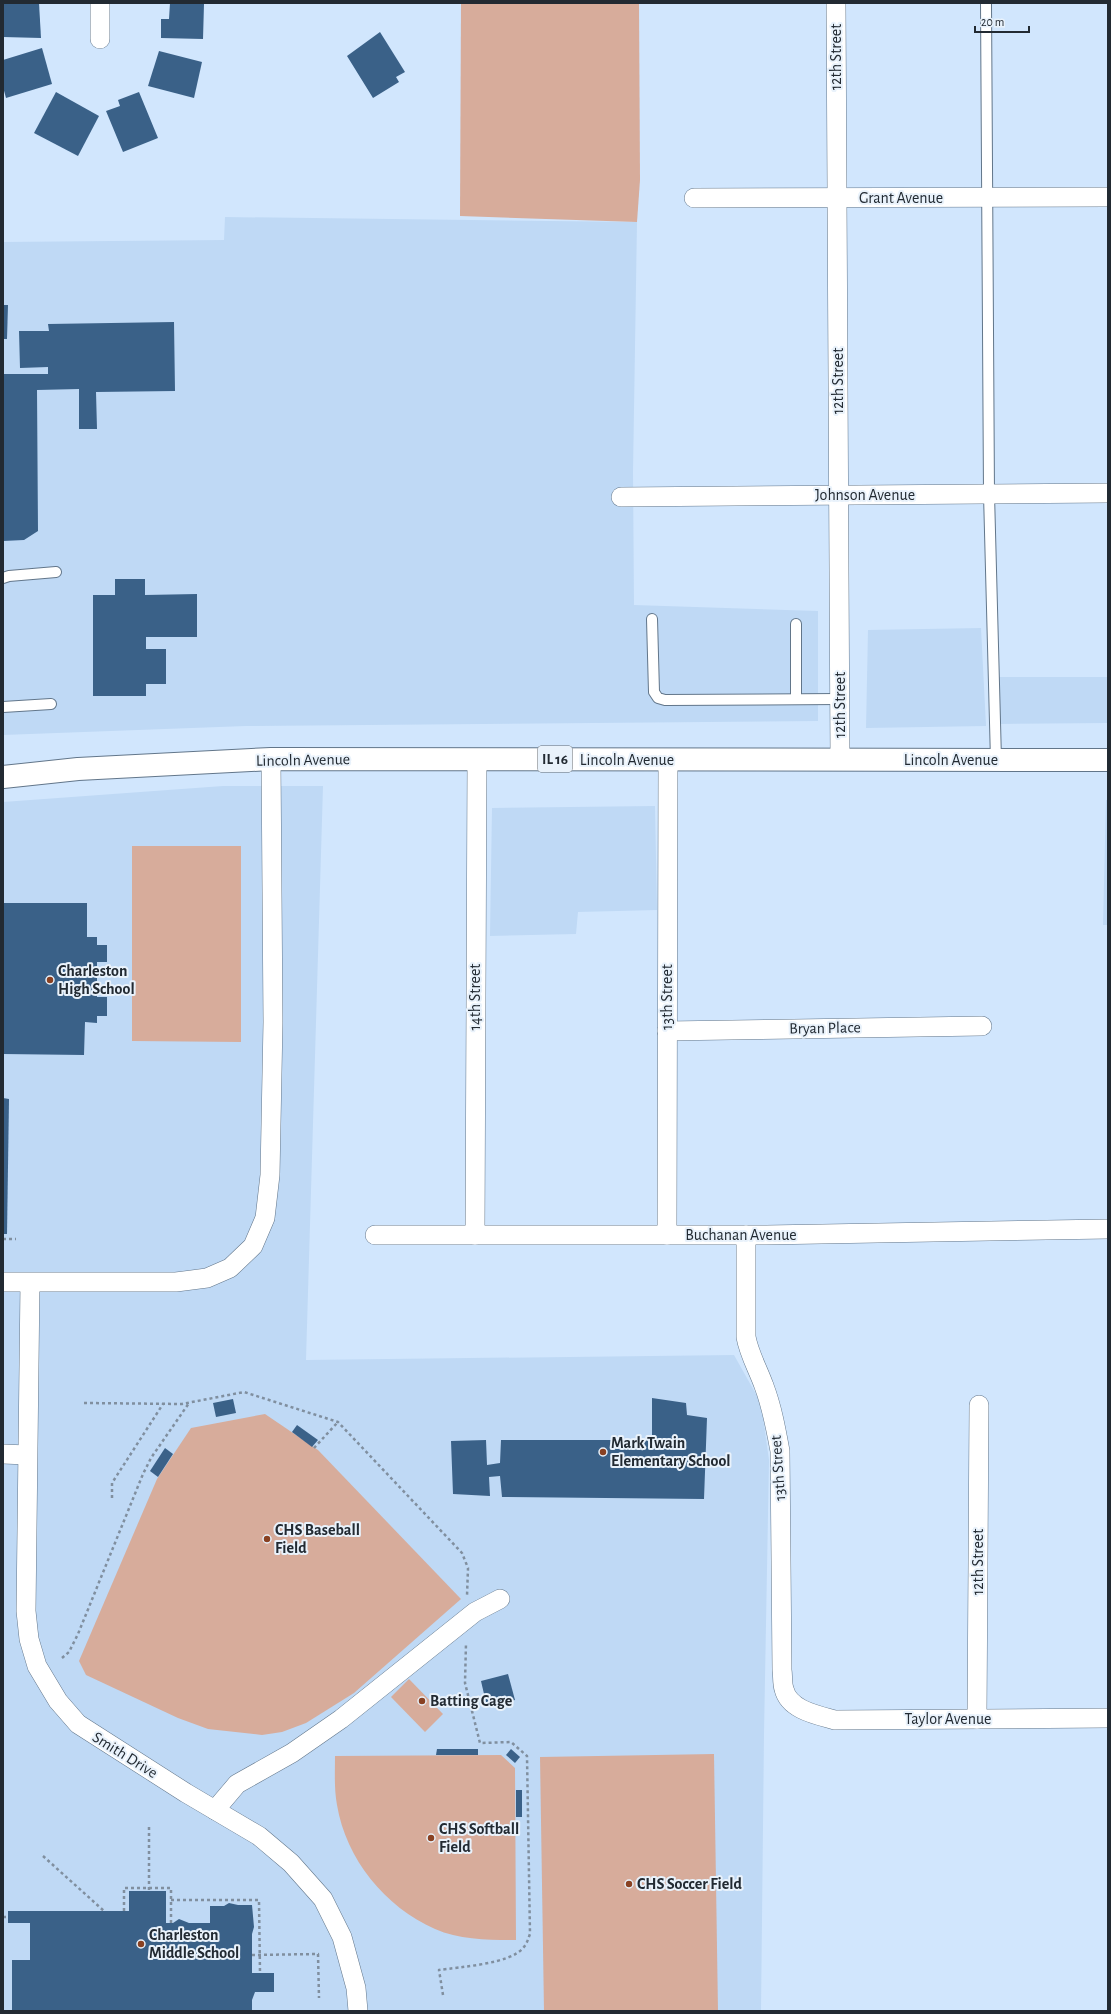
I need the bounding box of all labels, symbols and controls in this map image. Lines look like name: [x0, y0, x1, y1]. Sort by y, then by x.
scale bar: [975, 8, 1029, 34]
text: 20 m: [981, 16, 1004, 28]
street label: 12th Street: [828, 24, 844, 90]
street label: Grant Avenue: [859, 190, 943, 206]
street label: 12th Street: [830, 348, 846, 414]
street label: Johnson Avenue: [815, 487, 915, 503]
street label: 12th Street: [832, 672, 848, 738]
road number: IL 16: [538, 746, 572, 772]
street label: Lincoln Avenue: [256, 751, 350, 769]
street label: Lincoln Avenue: [580, 752, 674, 768]
street label: Lincoln Avenue: [904, 752, 998, 768]
place label: Charleston High School: [58, 963, 135, 997]
street label: 14th Street: [467, 964, 483, 1030]
street label: 13th Street: [659, 964, 675, 1030]
marker: Charleston High School: [45, 975, 55, 985]
street label: Bryan Place: [789, 1019, 861, 1038]
street label: Buchanan Avenue: [685, 1227, 797, 1243]
place label: Mark Twain Elementary School: [611, 1435, 731, 1470]
street label: 13th Street: [768, 1435, 788, 1501]
marker: Mark Twain Elementary School: [598, 1447, 608, 1457]
place label: CHS Baseball Field: [275, 1522, 360, 1556]
street label: 12th Street: [970, 1529, 986, 1595]
marker: CHS Baseball Field: [262, 1534, 272, 1544]
place label: Batting Cage: [430, 1693, 513, 1709]
marker: Batting Cage: [417, 1696, 427, 1706]
street label: Taylor Avenue: [905, 1711, 991, 1728]
street label: Smith Drive: [90, 1729, 160, 1781]
place label: CHS Softball Field: [439, 1821, 519, 1855]
marker: CHS Softball Field: [426, 1833, 436, 1843]
place label: CHS Soccer Field: [637, 1876, 742, 1892]
marker: CHS Soccer Field: [624, 1879, 634, 1889]
place label: Charleston Middle School: [149, 1927, 239, 1961]
marker: Charleston Middle School: [136, 1939, 146, 1949]

